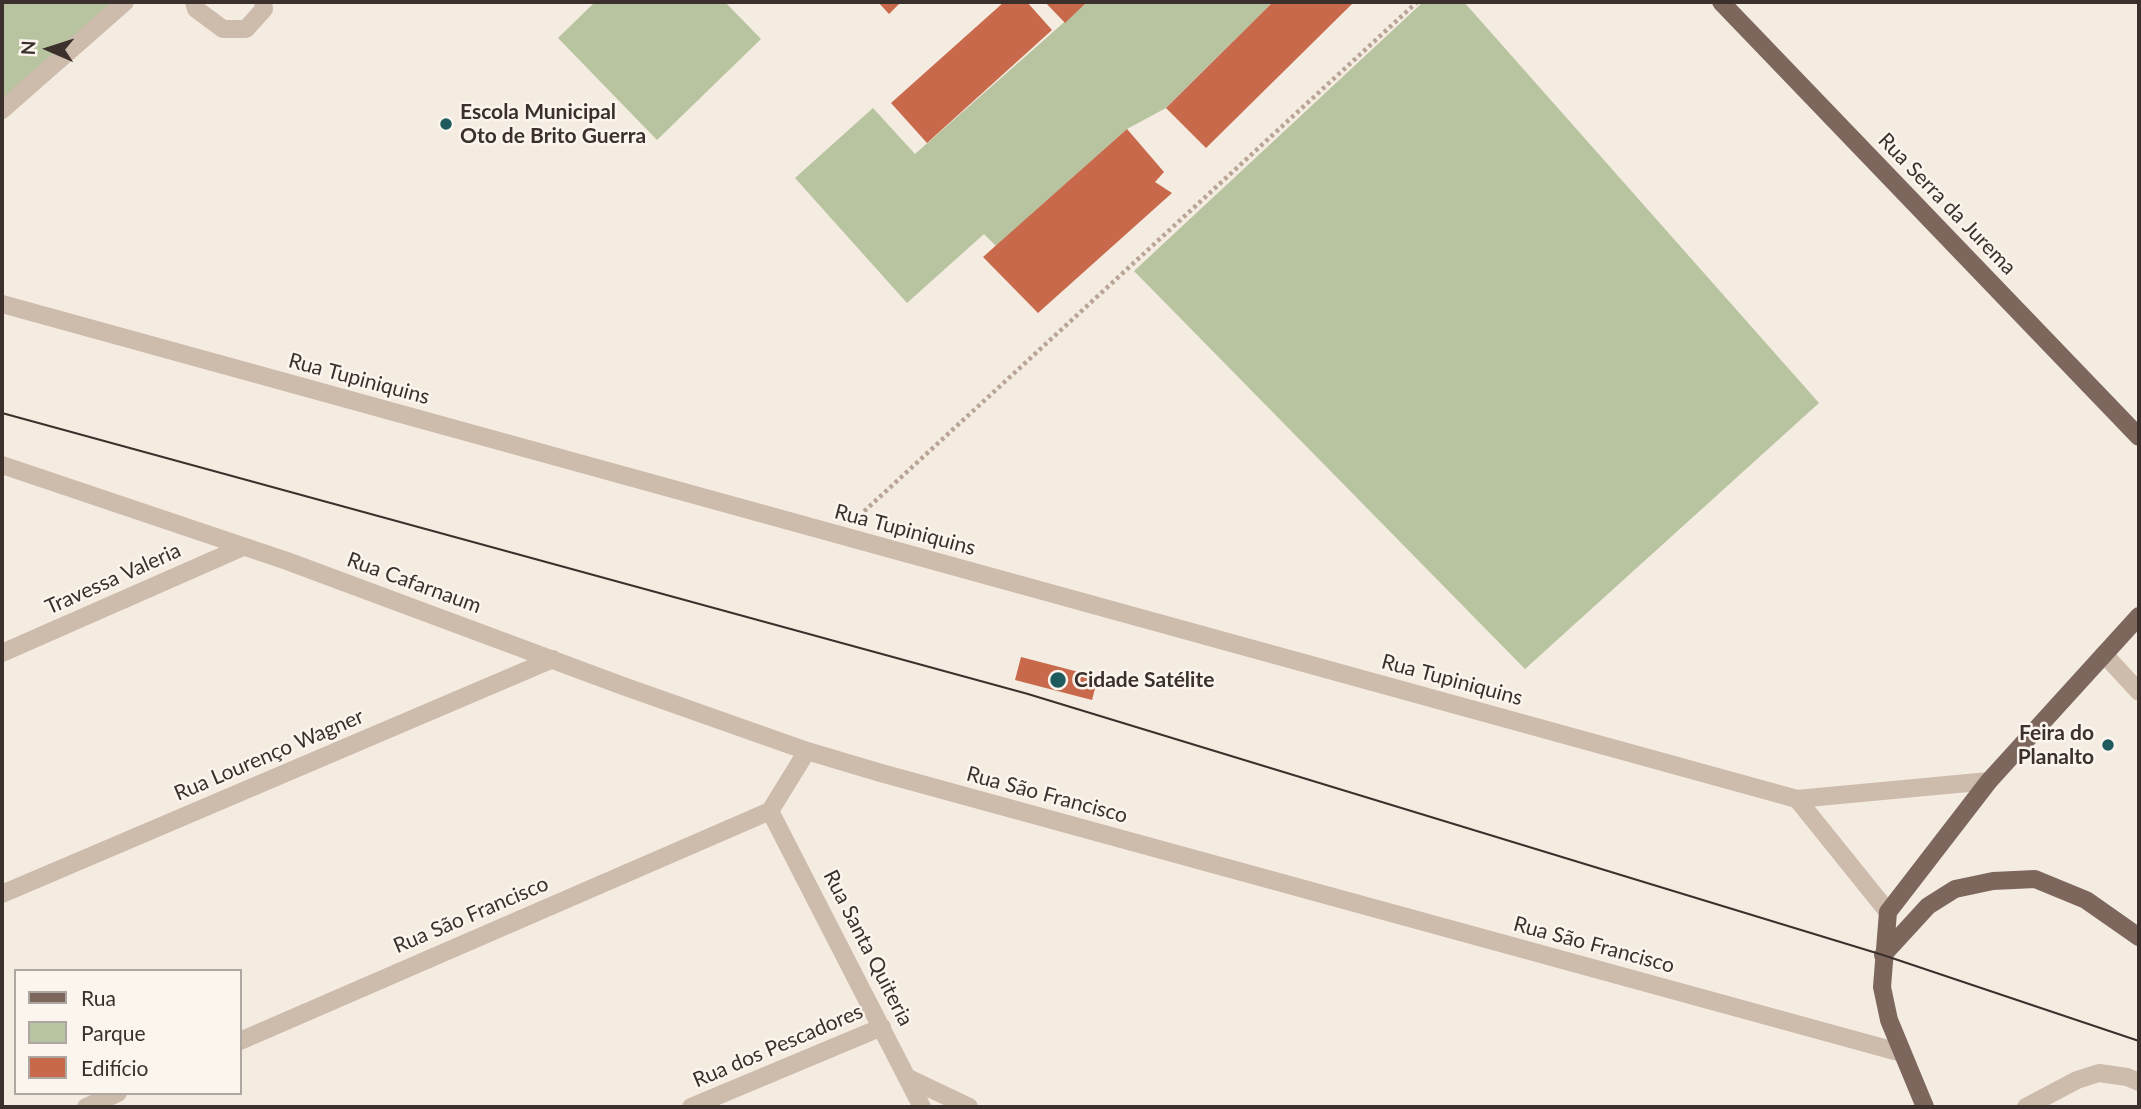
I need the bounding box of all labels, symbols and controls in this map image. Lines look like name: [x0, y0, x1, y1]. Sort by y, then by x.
north arrow: [14, 14, 84, 84]
text: N: [16, 40, 39, 56]
place label: Escola Municipal Oto de Brito Guerra: [460, 99, 646, 149]
marker: Escola Municipal Oto de Brito Guerra: [438, 116, 454, 132]
street label: Rua Serra da Jurema: [1873, 128, 2021, 280]
street label: Rua Tupiniquins: [286, 348, 432, 410]
street label: Rua Tupiniquins: [832, 499, 978, 561]
street label: Travessa Valeria: [41, 538, 185, 620]
street label: Rua Cafarnaum: [343, 547, 485, 619]
street label: Rua Tupiniquins: [1379, 649, 1525, 711]
place label: Cidade Satélite: [1074, 667, 1214, 693]
marker: Cidade Satélite: [1048, 670, 1068, 690]
street label: Rua Lourenço Wagner: [170, 704, 368, 806]
place label: Feira do Planalto: [2018, 720, 2094, 770]
marker: Feira do Planalto: [2100, 737, 2116, 753]
street label: Rua São Francisco: [964, 761, 1130, 829]
street label: Rua Santa Quiteria: [818, 866, 918, 1030]
street label: Rua São Francisco: [390, 871, 552, 959]
street label: Rua São Francisco: [1511, 911, 1677, 979]
legend: [14, 969, 242, 1095]
text: Rua: [81, 985, 116, 1010]
street label: Rua dos Pescadores: [689, 999, 867, 1093]
text: Parque: [81, 1020, 146, 1045]
text: Edifício: [81, 1055, 148, 1080]

